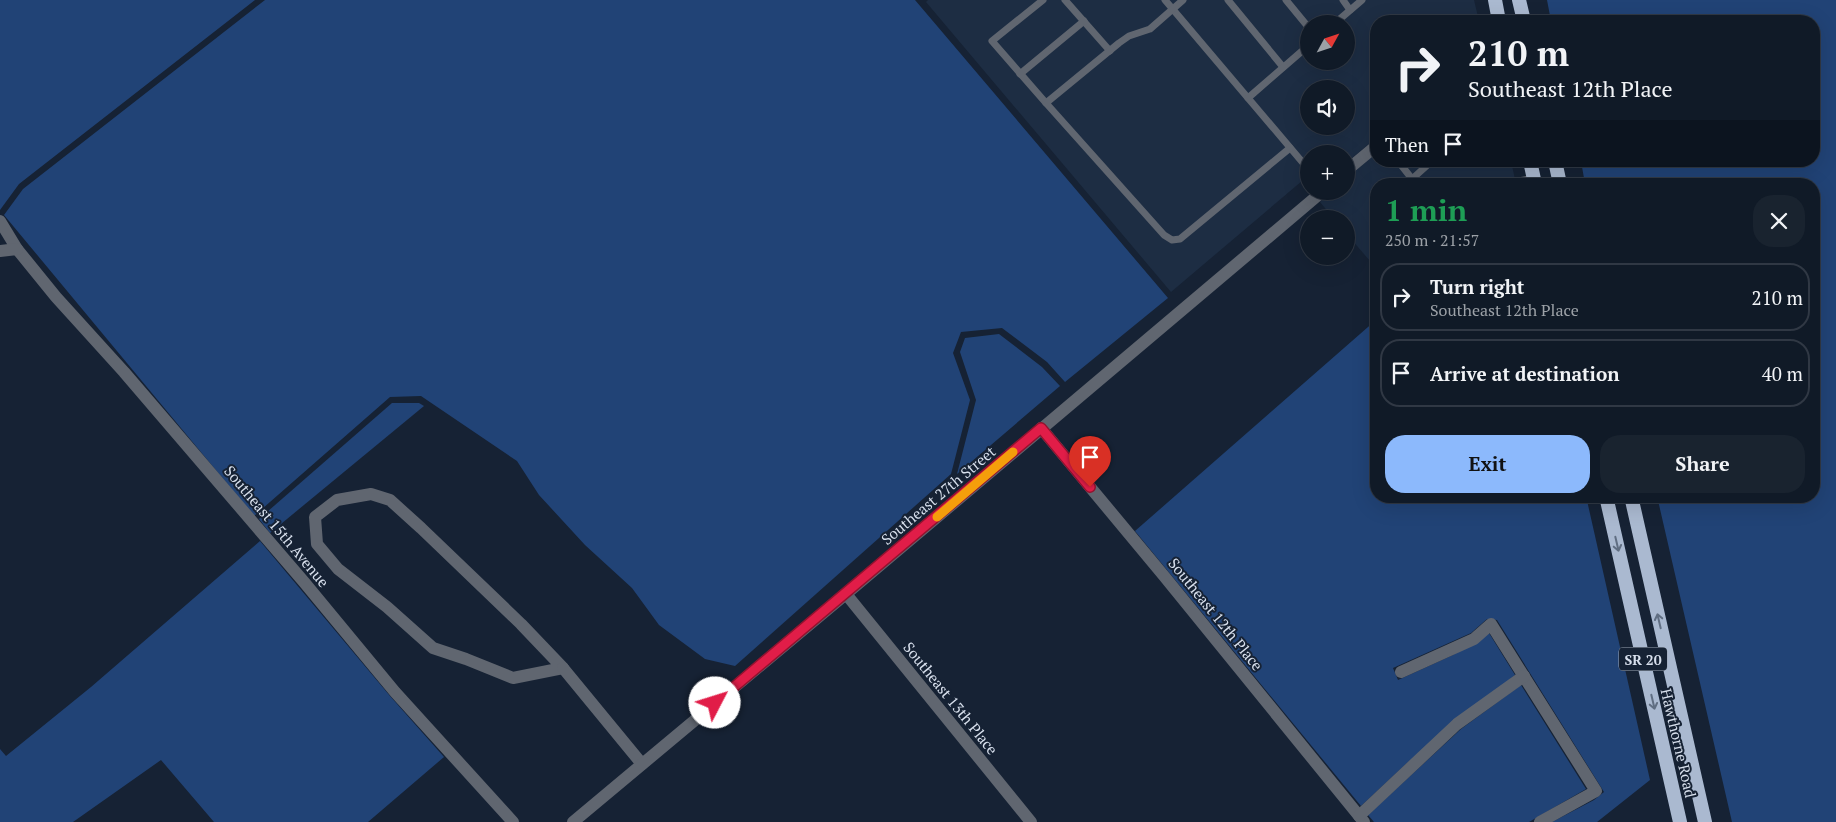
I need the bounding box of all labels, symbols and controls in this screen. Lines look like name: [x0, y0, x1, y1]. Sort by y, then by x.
north arrow: [1300, 15, 1355, 70]
map controls: [1300, 15, 1355, 265]
text: 210 m: [1468, 30, 1569, 76]
icon: right: [1385, 35, 1450, 100]
text: Southeast 12th Place: [1468, 74, 1673, 103]
button: sound: [1300, 80, 1355, 135]
icon: arrive: [1439, 130, 1467, 158]
text: Then: [1385, 132, 1429, 157]
button: +: [1300, 145, 1355, 200]
text: 1 min: [1385, 190, 1467, 230]
button: close: [1753, 195, 1805, 247]
button: −: [1300, 210, 1355, 265]
text: 250 m · 21:57: [1385, 229, 1479, 251]
text: Turn right: [1430, 274, 1524, 299]
icon: right: [1387, 283, 1415, 311]
text: 210 m: [1752, 285, 1803, 310]
text: Southeast 12th Place: [1430, 299, 1579, 321]
icon: arrive: [1387, 359, 1415, 387]
text: Arrive at destination: [1430, 361, 1619, 386]
text: 40 m: [1762, 361, 1803, 386]
button: Exit: [1385, 435, 1590, 493]
button: Share: [1600, 435, 1805, 493]
pin: [1069, 436, 1111, 487]
street label: Southeast 27th Street: [877, 441, 1000, 549]
icon: arrive: [1076, 443, 1104, 471]
street label: Southeast 15th Avenue: [220, 461, 334, 591]
one-way arrow: [1613, 535, 1622, 551]
street label: Southeast 12th Place: [1164, 554, 1268, 674]
one-way arrow: [1654, 613, 1663, 629]
street label: Southeast 13th Place: [899, 638, 1003, 758]
road number: SR 20: [1619, 648, 1667, 671]
position arrow: [688, 676, 740, 728]
street label: Hawthorne Road: [1657, 686, 1701, 800]
one-way arrow: [1649, 694, 1658, 710]

